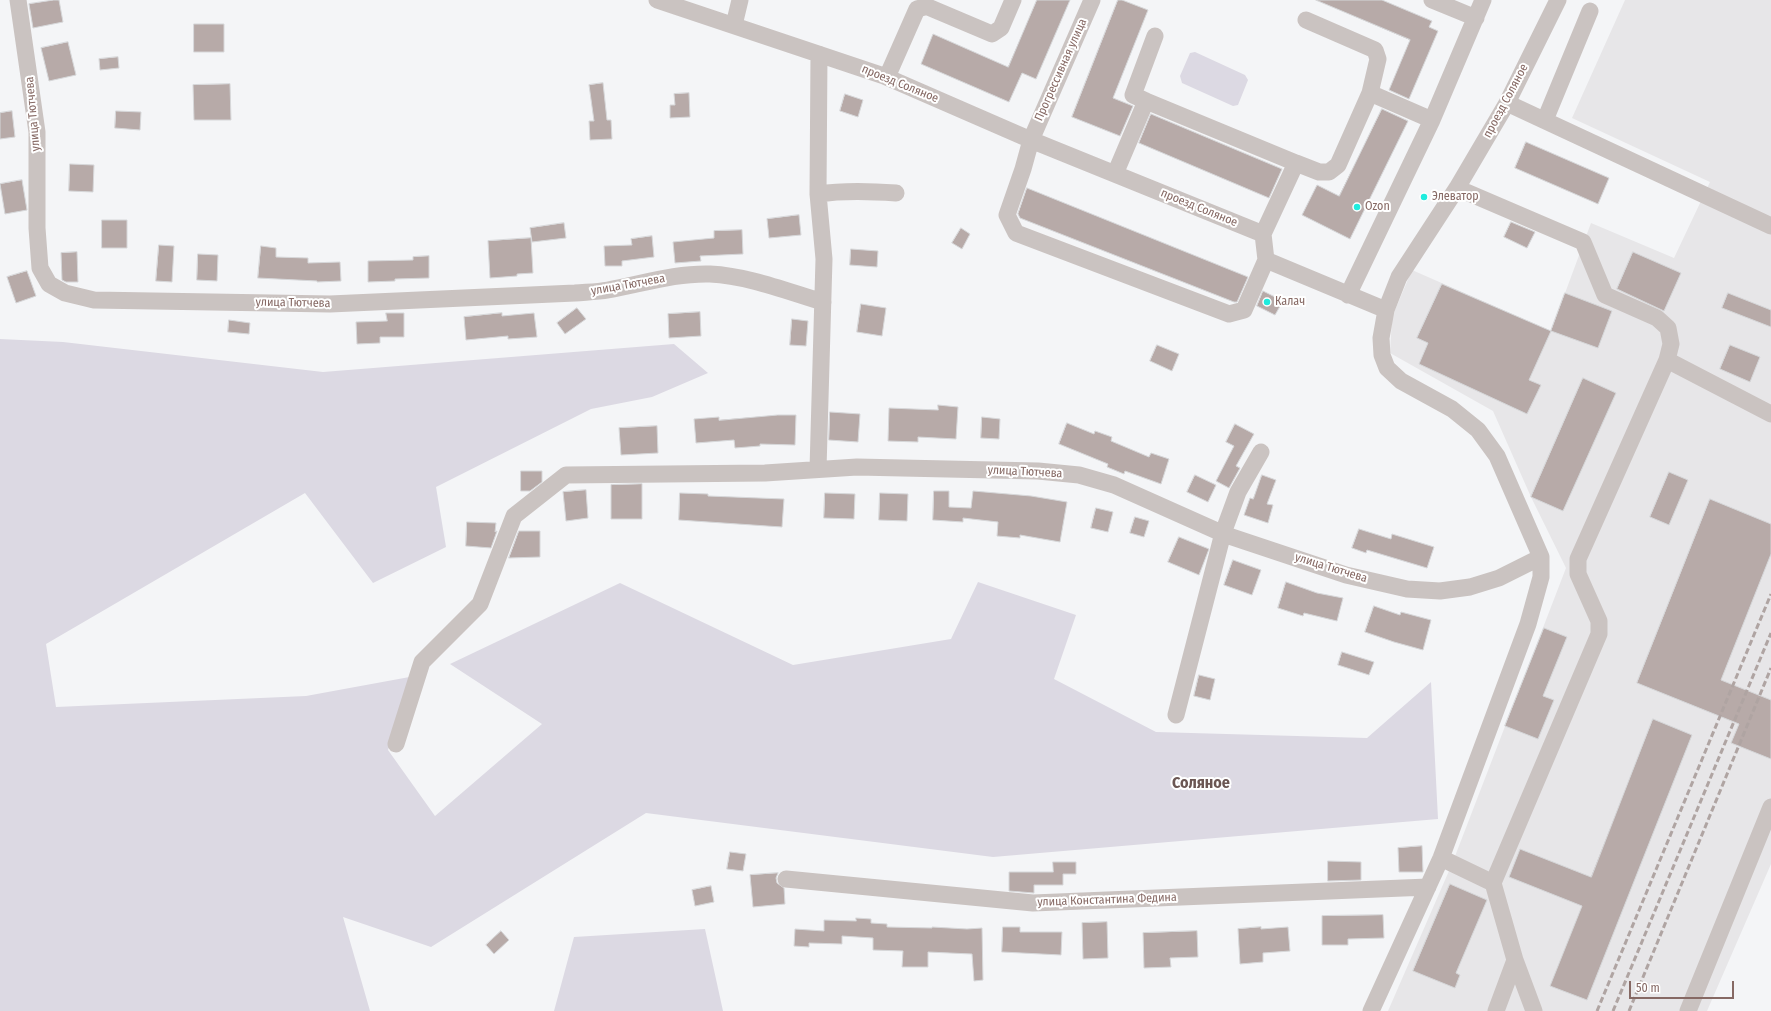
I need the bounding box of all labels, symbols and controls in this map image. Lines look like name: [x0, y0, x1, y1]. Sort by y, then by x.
street label: Прогрессивная улица: [1032, 17, 1090, 123]
street label: проезд Соляное: [859, 62, 941, 106]
street label: проезд Соляное: [1480, 62, 1532, 140]
street label: улица Тютчева: [23, 76, 43, 152]
street label: проезд Соляное: [1158, 186, 1240, 230]
place label: Элеватор: [1432, 190, 1479, 204]
marker: Элеватор: [1419, 192, 1429, 202]
place label: Ozon: [1365, 200, 1390, 214]
marker: Ozon: [1352, 202, 1362, 212]
street label: улица Тютчева: [590, 271, 666, 299]
street label: улица Тютчева: [255, 295, 331, 311]
place label: Калач: [1275, 295, 1305, 309]
marker: Калач: [1262, 297, 1272, 307]
street label: улица Тютчева: [987, 463, 1063, 481]
street label: улица Тютчева: [1293, 550, 1369, 586]
district label: Соляное: [1172, 774, 1230, 794]
street label: улица Константина Федина: [1037, 890, 1177, 910]
scale bar: [1631, 973, 1736, 999]
text: 50 m: [1636, 981, 1660, 995]

